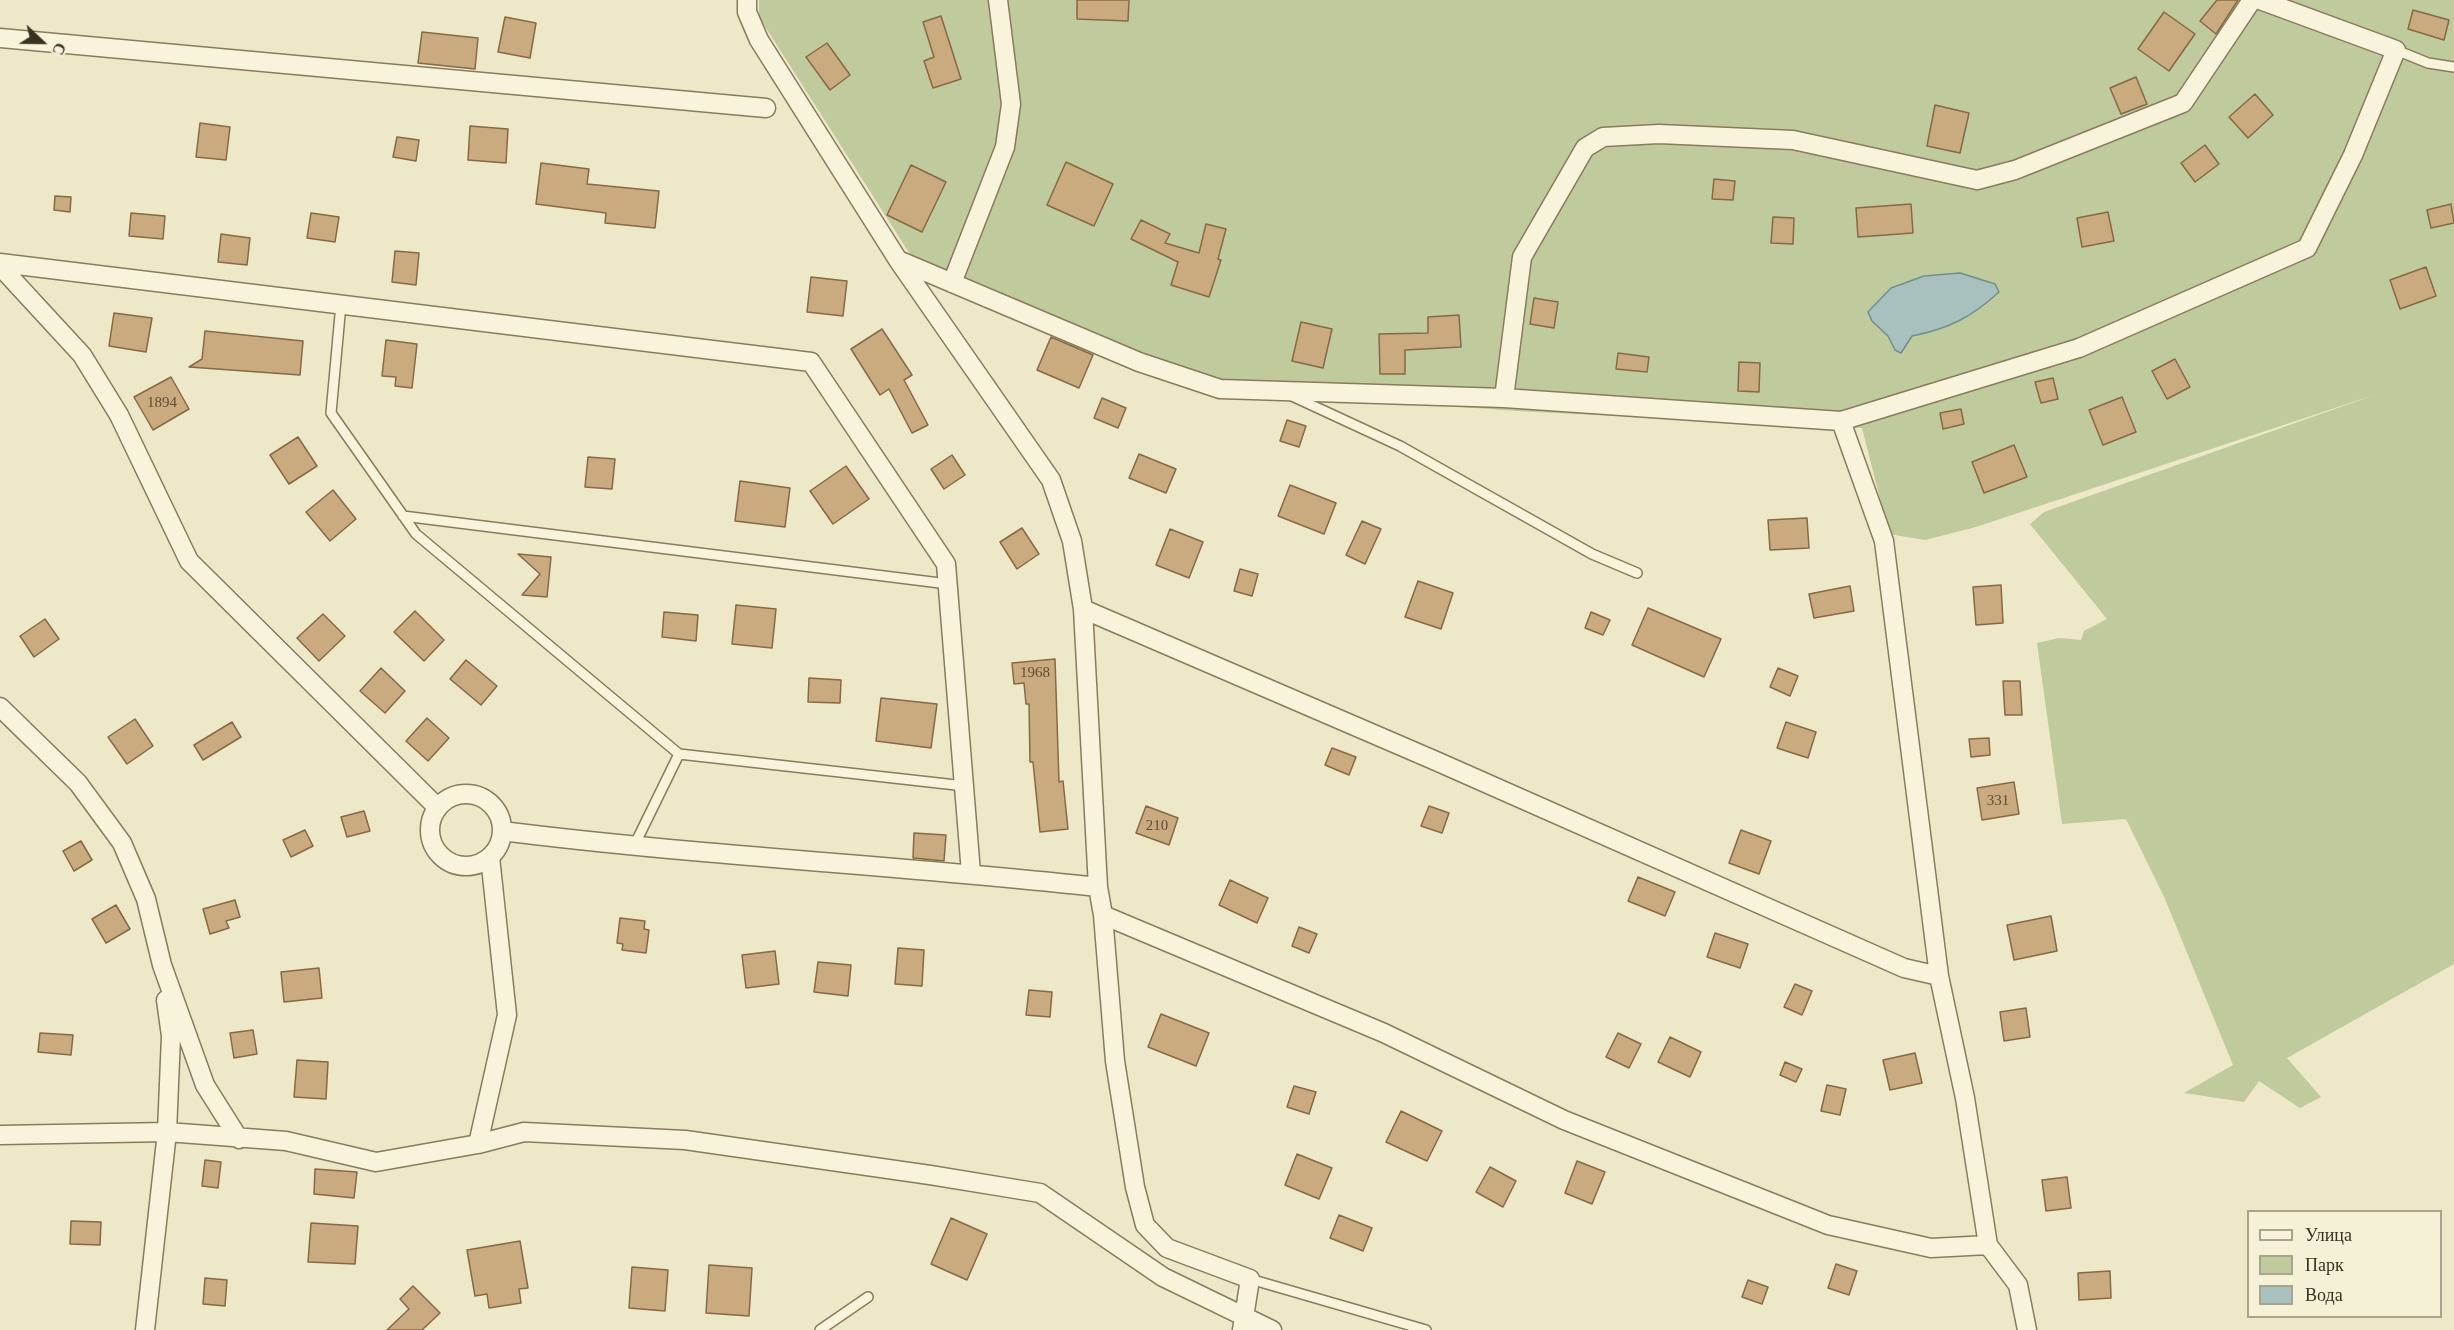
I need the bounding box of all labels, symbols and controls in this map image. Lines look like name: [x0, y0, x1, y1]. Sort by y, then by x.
north arrow: [12, 12, 72, 72]
text: С: [49, 40, 69, 57]
house number: 1894: [147, 394, 177, 412]
house number: 1968: [1020, 664, 1050, 682]
house number: 331: [1987, 792, 2009, 810]
house number: 210: [1146, 817, 1168, 835]
legend: [2247, 1210, 2442, 1318]
text: Улица: [2305, 1225, 2352, 1245]
text: Парк: [2305, 1255, 2344, 1275]
text: Вода: [2305, 1285, 2343, 1305]

